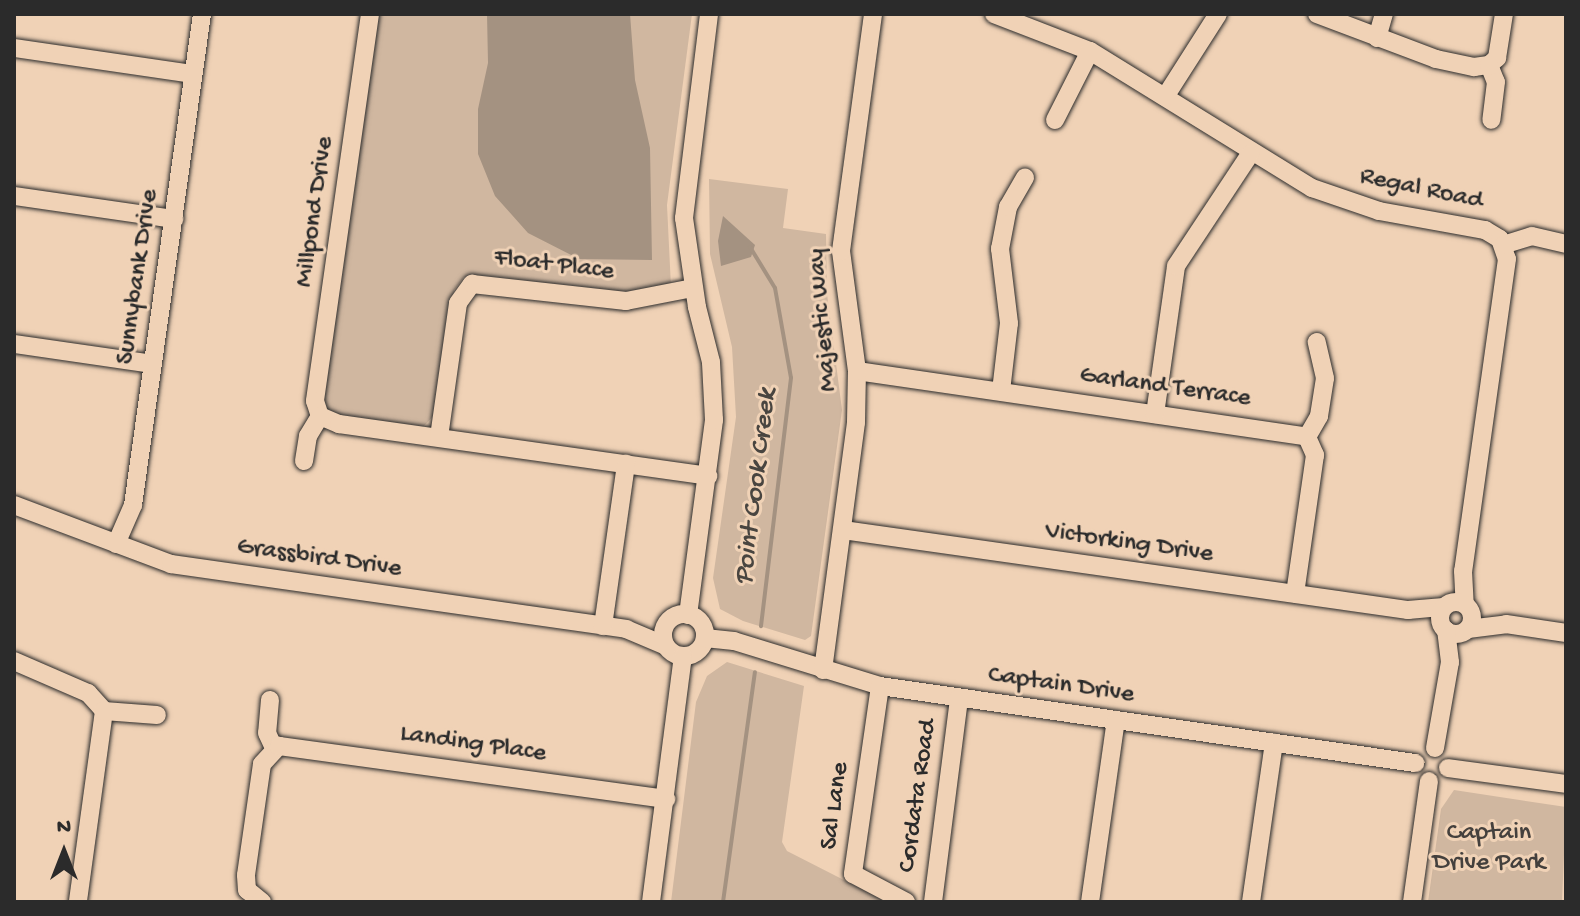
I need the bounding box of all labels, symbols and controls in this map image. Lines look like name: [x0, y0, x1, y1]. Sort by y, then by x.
street label: Millpond Drive: [290, 135, 342, 289]
street label: Regal Road: [1357, 162, 1485, 218]
street label: Sunnybank Drive: [111, 187, 167, 367]
street label: Float Place: [492, 243, 616, 289]
street label: Majestic Way: [802, 247, 846, 393]
street label: Garland Terrace: [1077, 361, 1253, 415]
water label: Point Cook Creek: [728, 387, 786, 587]
street label: Victorking Drive: [1043, 517, 1215, 571]
street label: Grassbird Drive: [235, 532, 403, 586]
street label: Captain Drive: [986, 660, 1136, 712]
street label: Cordata Road: [893, 717, 945, 875]
street label: Landing Place: [398, 719, 548, 771]
street label: Sal Lane: [814, 760, 858, 852]
north arrow: [24, 812, 104, 892]
text: N: [57, 815, 71, 841]
park label: Captain Drive Park: [1433, 818, 1545, 880]

